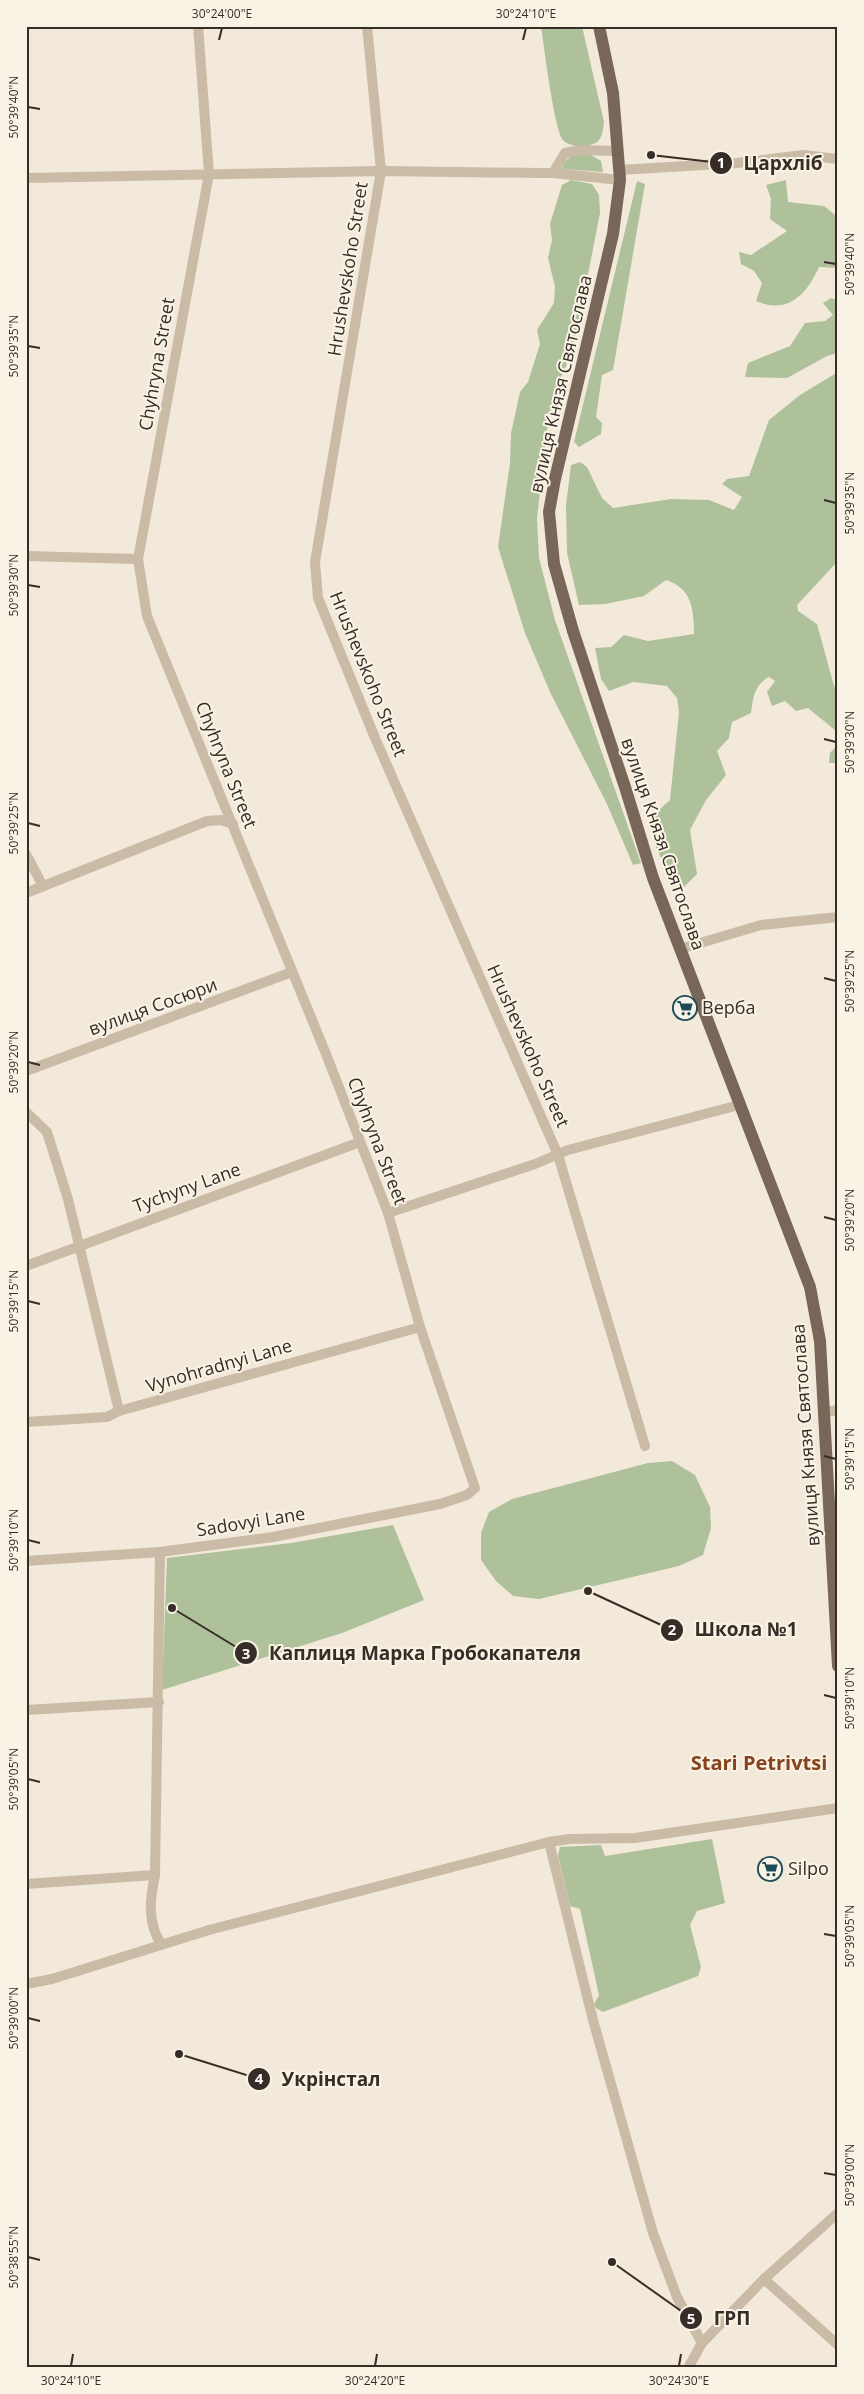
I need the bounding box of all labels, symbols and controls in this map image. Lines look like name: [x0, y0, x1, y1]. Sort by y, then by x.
text: 30°24'00"E: [192, 5, 252, 22]
text: 30°24'10"E: [496, 5, 556, 22]
text: 50°39'40"N: [5, 76, 22, 138]
callout: Цархліб: [708, 146, 832, 180]
text: Цархліб: [743, 150, 823, 176]
text: 1: [717, 152, 725, 172]
street label: Hrushevskoho Street: [321, 180, 373, 358]
text: 50°39'40"N: [841, 233, 858, 295]
street label: вулиця Князя Святослава: [523, 272, 597, 495]
street label: Chyhryna Street: [132, 295, 180, 432]
text: 50°39'35"N: [5, 315, 22, 377]
text: 50°39'35"N: [841, 472, 858, 534]
text: 50°39'30"N: [5, 554, 22, 616]
street label: Hrushevskoho Street: [325, 588, 413, 760]
street label: Chyhryna Street: [191, 698, 263, 832]
text: 50°39'30"N: [841, 711, 858, 773]
street label: вулиця Князя Святослава: [616, 734, 712, 953]
text: 50°39'25"N: [5, 792, 22, 854]
text: 50°39'25"N: [841, 950, 858, 1012]
street label: Hrushevskoho Street: [482, 960, 576, 1131]
street label: вулиця Сосюри: [85, 972, 220, 1040]
supermarket icon: Верба: [672, 995, 698, 1021]
place label: Верба: [702, 995, 755, 1019]
text: 50°39'20"N: [5, 1031, 22, 1093]
street label: Chyhryna Street: [343, 1073, 413, 1208]
street label: Tychyny Lane: [130, 1156, 244, 1218]
text: 50°39'20"N: [841, 1189, 858, 1251]
text: 50°39'15"N: [5, 1270, 22, 1332]
street label: вулиця Князя Святослава: [785, 1323, 825, 1547]
street label: Vynohradnyi Lane: [143, 1333, 295, 1397]
text: 50°39'15"N: [841, 1428, 858, 1490]
street label: Sadovyi Lane: [195, 1501, 307, 1541]
text: 50°39'10"N: [5, 1509, 22, 1571]
callout: Школа №1: [660, 1613, 808, 1647]
text: Школа №1: [694, 1616, 798, 1642]
text: 2: [668, 1619, 677, 1639]
callout: Каплиця Марка Гробокапателя: [234, 1636, 591, 1670]
text: Каплиця Марка Гробокапателя: [269, 1640, 581, 1666]
text: 3: [242, 1643, 250, 1663]
text: 50°39'10"N: [841, 1667, 858, 1729]
text: 50°39'05"N: [5, 1748, 22, 1810]
district label: Stari Petrivtsi: [691, 1749, 827, 1776]
supermarket icon: Silpo: [757, 1856, 783, 1882]
place label: Silpo: [788, 1856, 829, 1880]
text: 50°39'05"N: [841, 1905, 858, 1967]
text: 50°39'00"N: [5, 1987, 22, 2049]
callout: Укрінстал: [246, 2062, 390, 2096]
text: Укрінстал: [282, 2066, 380, 2092]
text: 4: [255, 2068, 264, 2088]
text: 50°39'00"N: [841, 2144, 858, 2206]
text: 50°38'55"N: [5, 2226, 22, 2288]
callout: ГРП: [678, 2301, 760, 2335]
text: ГРП: [714, 2305, 750, 2331]
text: 5: [687, 2308, 695, 2328]
text: 30°24'10"E: [41, 2372, 101, 2389]
text: 30°24'20"E: [345, 2372, 405, 2389]
text: 30°24'30"E: [649, 2372, 709, 2389]

